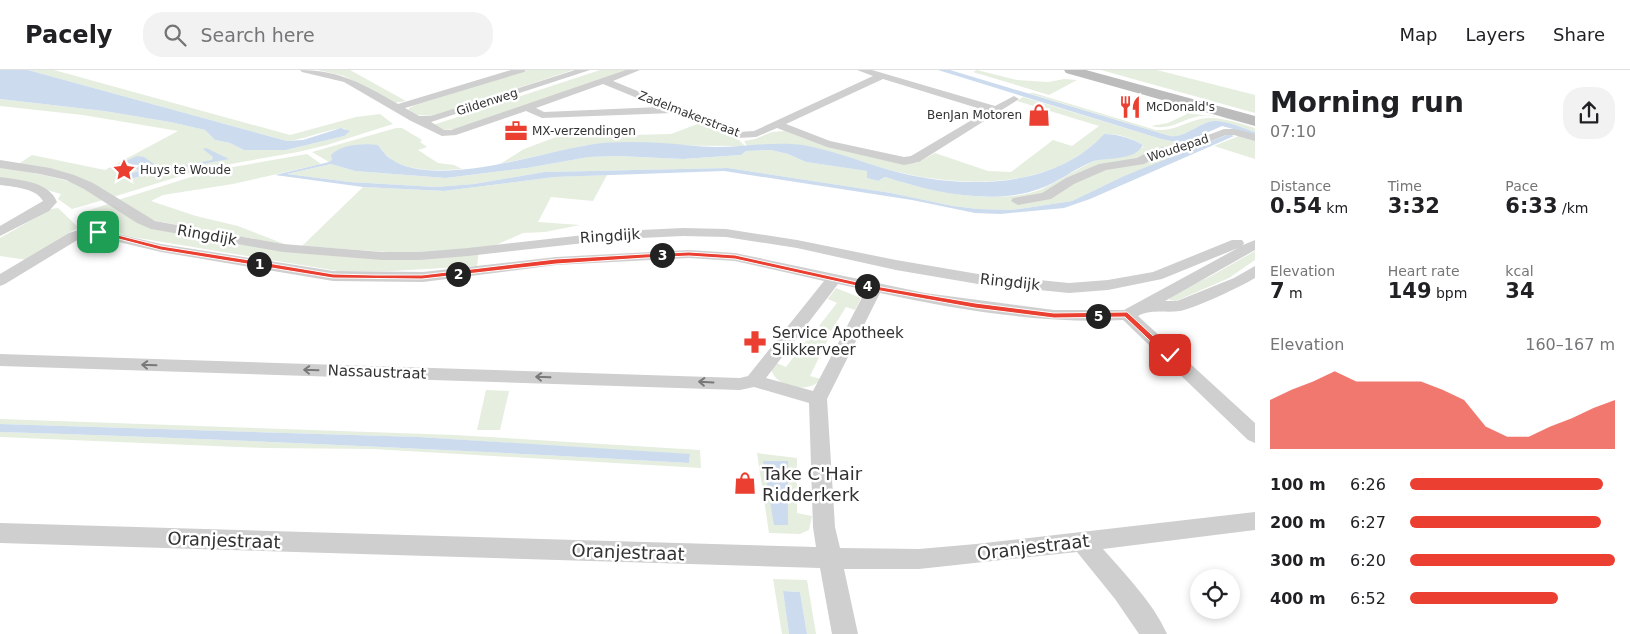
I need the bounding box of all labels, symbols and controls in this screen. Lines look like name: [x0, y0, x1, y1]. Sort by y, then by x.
search box: [143, 12, 493, 57]
text: Pacely: [25, 21, 113, 49]
icon: search: [161, 21, 189, 49]
text: Search here: [201, 24, 315, 46]
text: Map: [1399, 24, 1437, 45]
text: Layers: [1465, 24, 1525, 45]
text: Share: [1553, 24, 1605, 45]
street label: Gildenweg: [455, 86, 519, 118]
text: Morning run: [1270, 86, 1464, 119]
button: share: [1563, 87, 1615, 139]
street label: Zadelmakerstraat: [637, 88, 742, 140]
restaurant icon: McDonald's: [1117, 94, 1143, 120]
place label: McDonald's: [1146, 100, 1215, 114]
shop icon: BenJan Motoren: [1026, 102, 1052, 128]
place label: BenJan Motoren: [927, 108, 1022, 122]
office icon: MX-verzendingen: [503, 118, 529, 144]
text: 07:10: [1270, 122, 1316, 141]
place label: MX-verzendingen: [532, 124, 636, 138]
street label: Woudepad: [1146, 131, 1210, 165]
place icon: Huys te Woude: [111, 157, 137, 183]
place label: Huys te Woude: [140, 163, 231, 177]
text: Distance: [1270, 178, 1331, 194]
text: Time: [1388, 178, 1422, 194]
text: Pace: [1505, 178, 1538, 194]
text: 0.54: [1270, 194, 1322, 218]
text: 3:32: [1388, 194, 1440, 218]
text: 6:33: [1505, 194, 1558, 218]
text: km: [1322, 200, 1348, 216]
text: /km: [1558, 200, 1588, 216]
pin: [77, 211, 119, 253]
icon: arrive: [84, 218, 112, 246]
street label: Ringdijk: [176, 221, 238, 249]
street label: Ringdijk: [579, 225, 641, 247]
pin: 3: [650, 242, 674, 268]
text: 3: [658, 247, 667, 263]
pin: 1: [246, 252, 272, 276]
text: 1: [255, 256, 264, 272]
pin: 2: [446, 262, 470, 286]
text: Elevation: [1270, 263, 1335, 279]
text: Heart rate: [1388, 263, 1460, 279]
text: kcal: [1505, 263, 1534, 279]
text: 2: [454, 266, 463, 282]
street label: Ringdijk: [979, 270, 1041, 294]
pin: 4: [854, 274, 880, 298]
text: 4: [863, 278, 872, 294]
text: 7: [1270, 279, 1285, 303]
text: 149: [1388, 279, 1432, 303]
text: 34: [1505, 279, 1535, 303]
text: m: [1285, 285, 1303, 301]
text: bpm: [1432, 285, 1467, 301]
pin: 5: [1086, 304, 1110, 328]
text: 5: [1094, 308, 1103, 324]
place label: Service Apotheek Slikkerveer: [772, 324, 904, 359]
pharmacy icon: Service Apotheek Slikkerveer: [742, 329, 768, 355]
pin: [1149, 334, 1191, 376]
text: Elevation: [1270, 335, 1344, 354]
text: 160–167 m: [1525, 335, 1615, 354]
icon: check: [1156, 341, 1184, 369]
one-way arrow: [141, 360, 157, 370]
street label: Nassaustraat: [327, 361, 427, 383]
one-way arrow: [303, 365, 319, 374]
one-way arrow: [536, 372, 552, 381]
one-way arrow: [698, 377, 714, 387]
place label: Take C'Hair Ridderkerk: [761, 463, 863, 505]
shop icon: Take C'Hair Ridderkerk: [732, 470, 758, 496]
text: 100 m: [1270, 475, 1326, 494]
text: 6:26: [1350, 475, 1386, 494]
text: 200 m: [1270, 513, 1326, 532]
text: 6:27: [1350, 513, 1386, 532]
street label: Oranjestraat: [167, 528, 281, 552]
street label: Oranjestraat: [976, 530, 1090, 564]
street label: Oranjestraat: [571, 540, 685, 564]
text: 300 m: [1270, 551, 1326, 570]
text: 6:20: [1350, 551, 1386, 570]
map controls: [1190, 569, 1240, 619]
button: locate: [1190, 569, 1240, 619]
text: 400 m: [1270, 589, 1326, 608]
text: 6:52: [1350, 589, 1386, 608]

